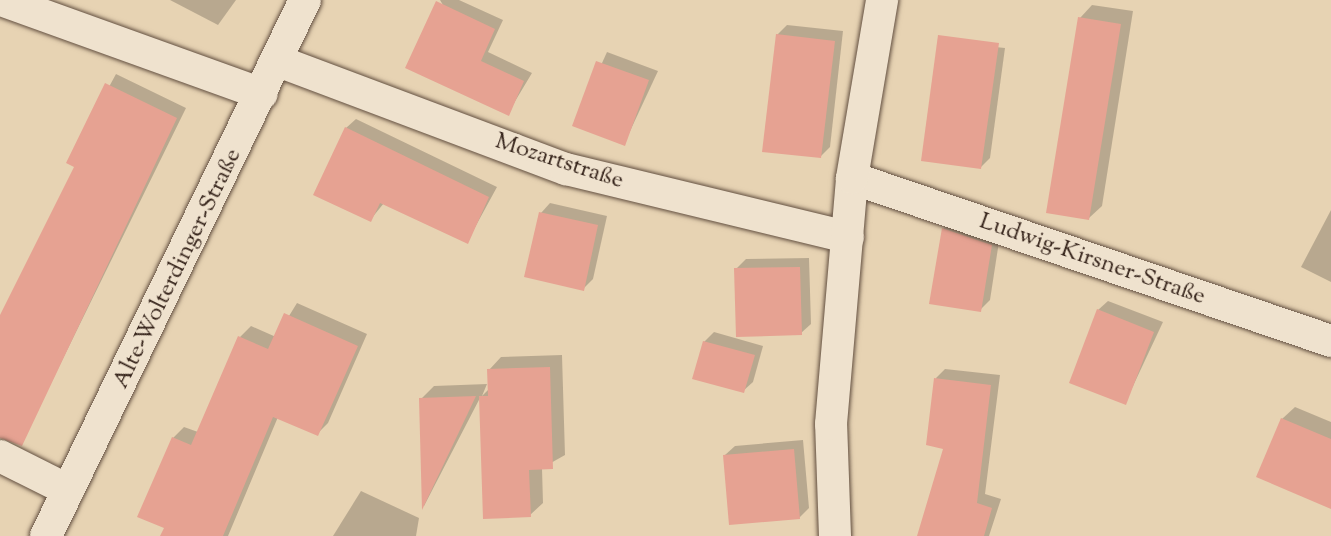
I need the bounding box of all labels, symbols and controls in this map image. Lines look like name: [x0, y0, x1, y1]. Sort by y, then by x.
street label: Mozartstraße: [491, 128, 627, 196]
street label: Alte-Wolterdinger-Straße: [107, 144, 249, 394]
street label: Ludwig-Kirsner-Straße: [975, 208, 1209, 312]

